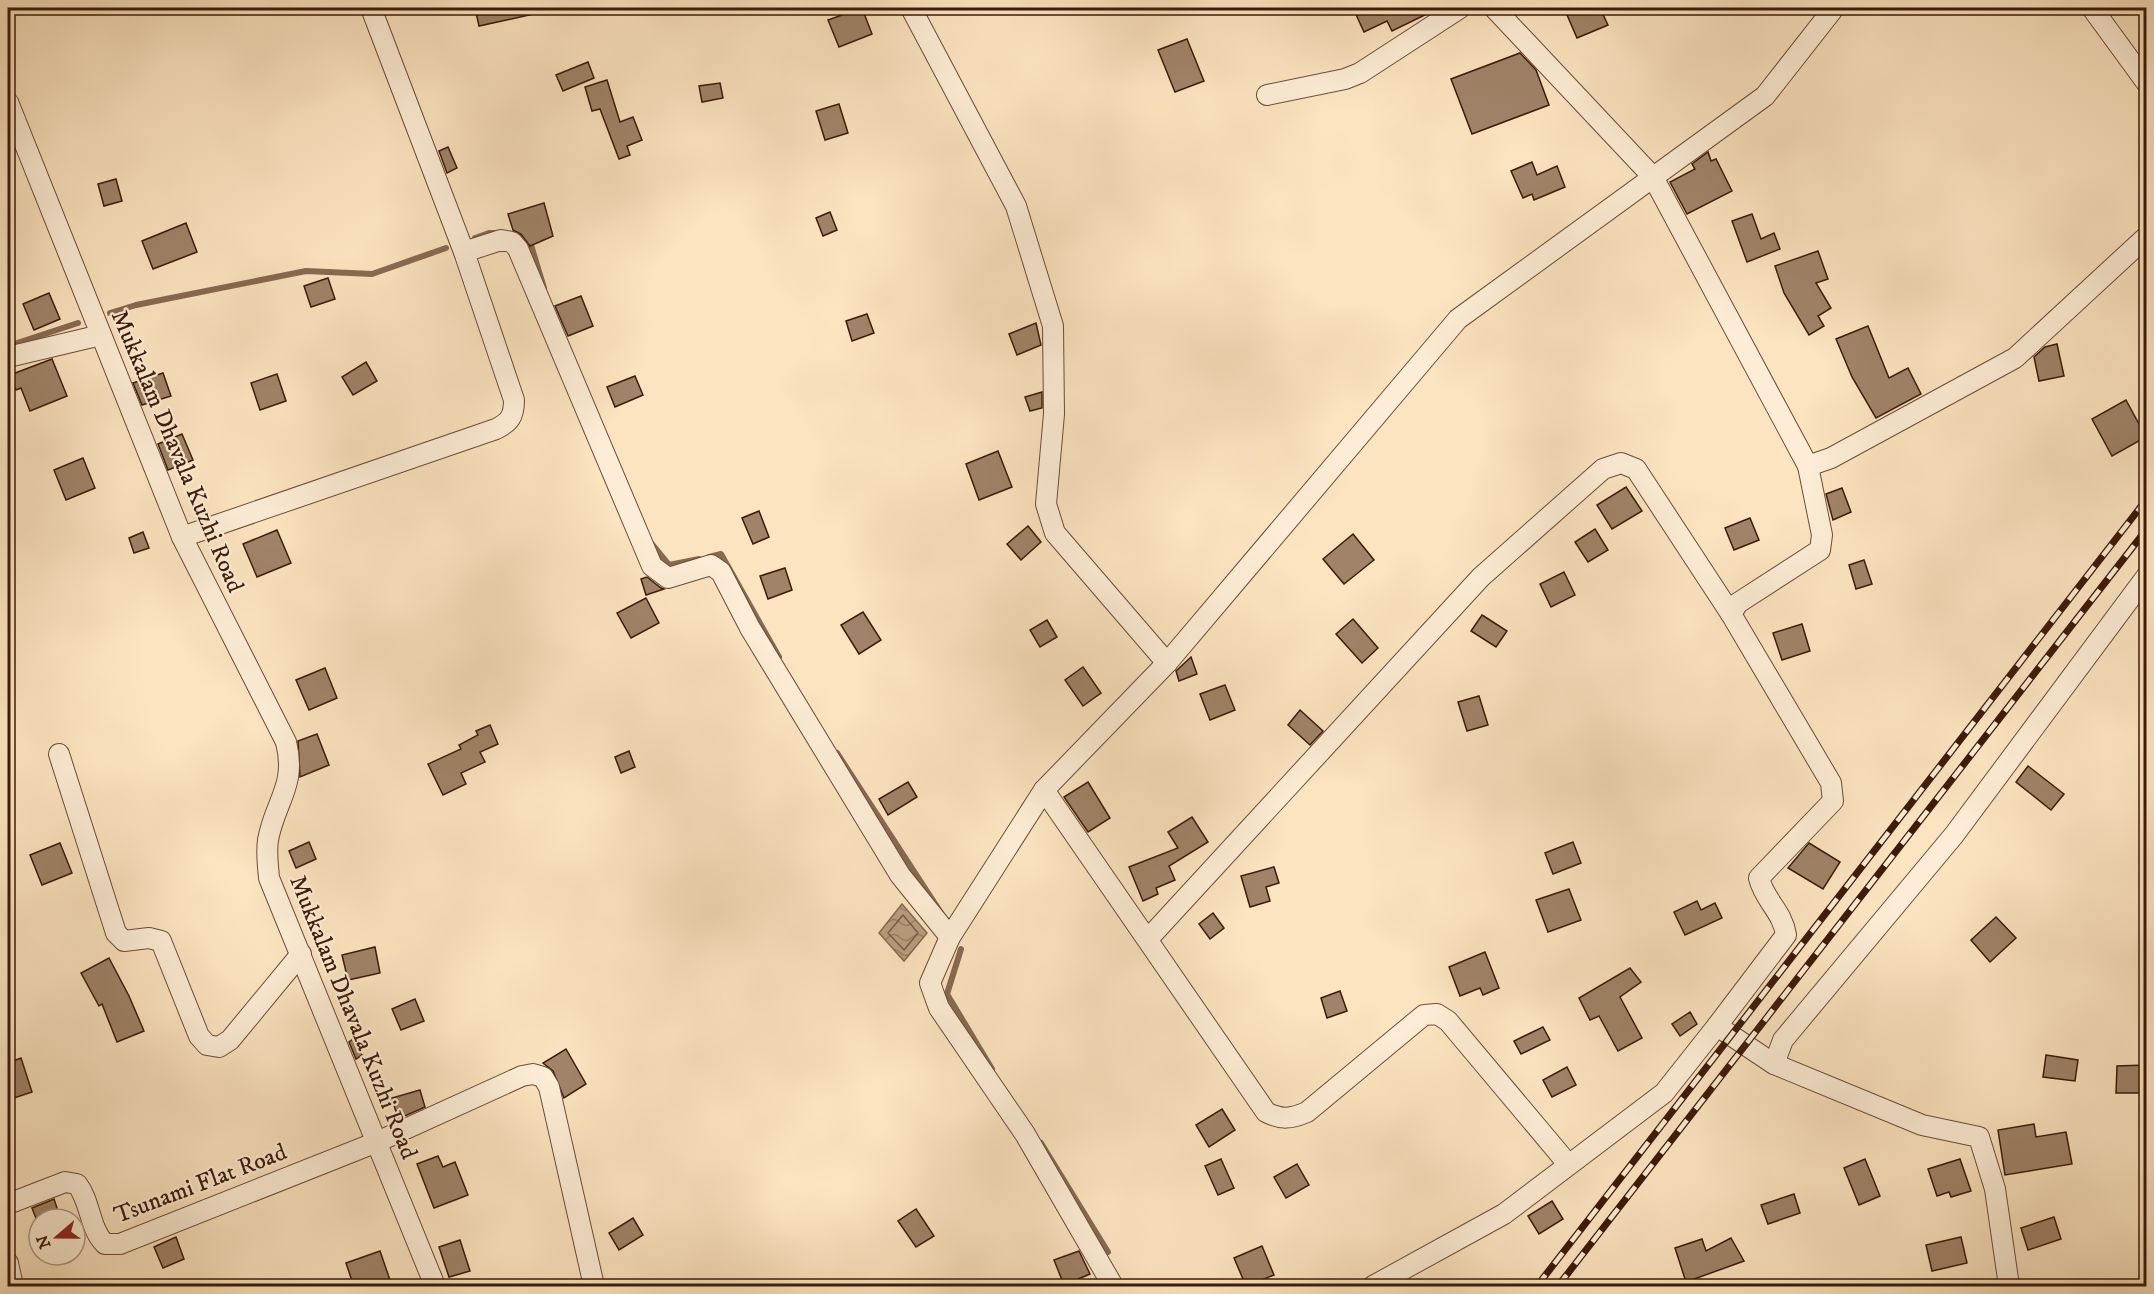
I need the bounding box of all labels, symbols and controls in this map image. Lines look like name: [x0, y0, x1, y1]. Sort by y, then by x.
street label: Mukkalam Dhavala Kuzhi Road: [104, 306, 250, 597]
street label: Mukkalam Dhavala Kuzhi Road: [282, 871, 424, 1164]
street label: Tsunami Flat Road: [110, 1137, 291, 1231]
north arrow: [27, 1207, 87, 1267]
text: N: [32, 1232, 55, 1251]

